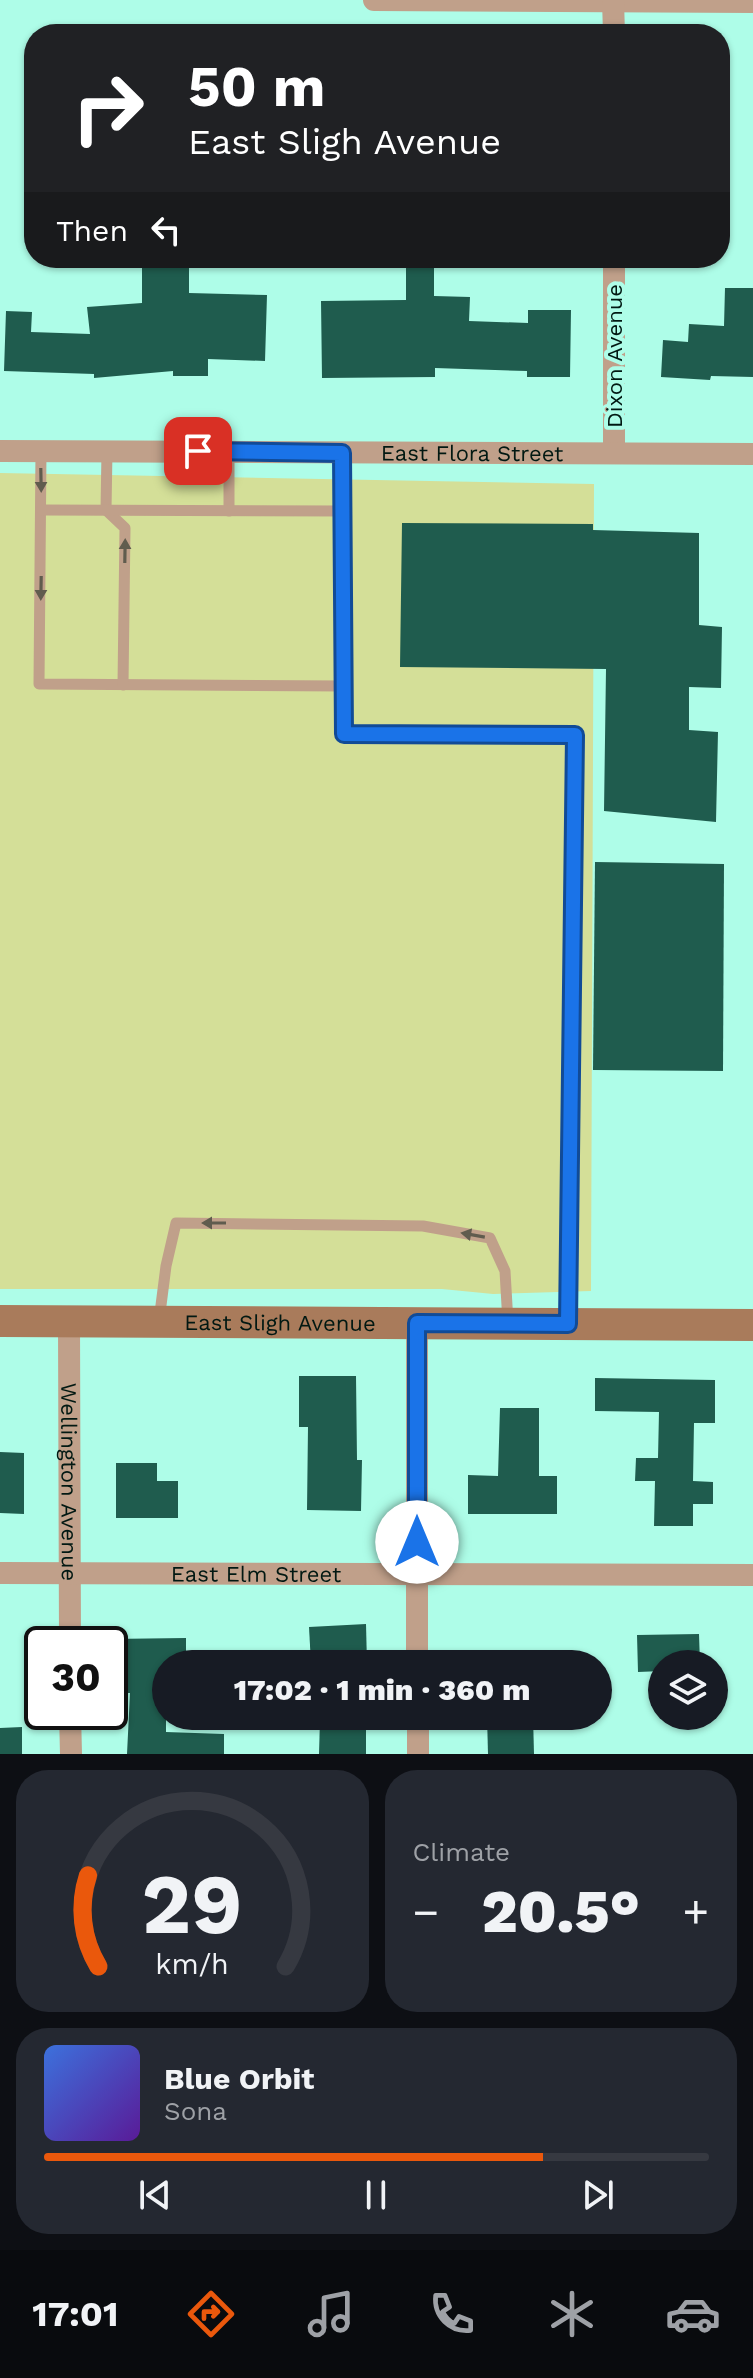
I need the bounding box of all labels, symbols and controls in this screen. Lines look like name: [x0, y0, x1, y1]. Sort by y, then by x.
text: 50 m: [188, 54, 325, 120]
icon: right: [56, 56, 160, 160]
text: East Sligh Avenue: [188, 121, 501, 163]
icon: left: [144, 208, 188, 252]
text: Then: [56, 213, 128, 248]
street label: Dixon Avenue: [602, 284, 627, 428]
pin: [164, 417, 232, 485]
icon: arrive: [176, 429, 220, 473]
street label: East Flora Street: [381, 441, 563, 466]
one-way arrow: [35, 468, 48, 493]
one-way arrow: [118, 538, 131, 563]
one-way arrow: [34, 576, 47, 601]
one-way arrow: [201, 1217, 226, 1229]
one-way arrow: [460, 1229, 485, 1241]
street label: East Sligh Avenue: [184, 1310, 376, 1336]
street label: Wellington Avenue: [56, 1383, 82, 1581]
position arrow: [375, 1500, 459, 1584]
street label: East Elm Street: [171, 1561, 341, 1587]
speed limit sign: 30: [24, 1626, 128, 1730]
map controls: [648, 1650, 728, 1730]
button: layers: [648, 1650, 728, 1730]
text: 17:02 · 1 min · 360 m: [234, 1672, 530, 1707]
text: Climate: [413, 1837, 510, 1867]
text: 29: [142, 1856, 243, 1953]
text: 20.5°: [482, 1876, 640, 1947]
text: −: [413, 1886, 439, 1938]
text: +: [682, 1886, 709, 1938]
text: km/h: [155, 1947, 229, 1981]
text: Blue Orbit: [164, 2061, 314, 2096]
text: Sona: [164, 2096, 227, 2126]
icon: previous: [133, 2173, 177, 2217]
icon: pause: [354, 2173, 398, 2217]
icon: next: [576, 2173, 620, 2217]
icon: directions: [183, 2286, 239, 2342]
icon: music: [303, 2286, 359, 2342]
icon: phone: [424, 2286, 480, 2342]
icon: climate: [544, 2286, 600, 2342]
icon: car: [665, 2286, 721, 2342]
text: 17:01: [32, 2293, 119, 2335]

